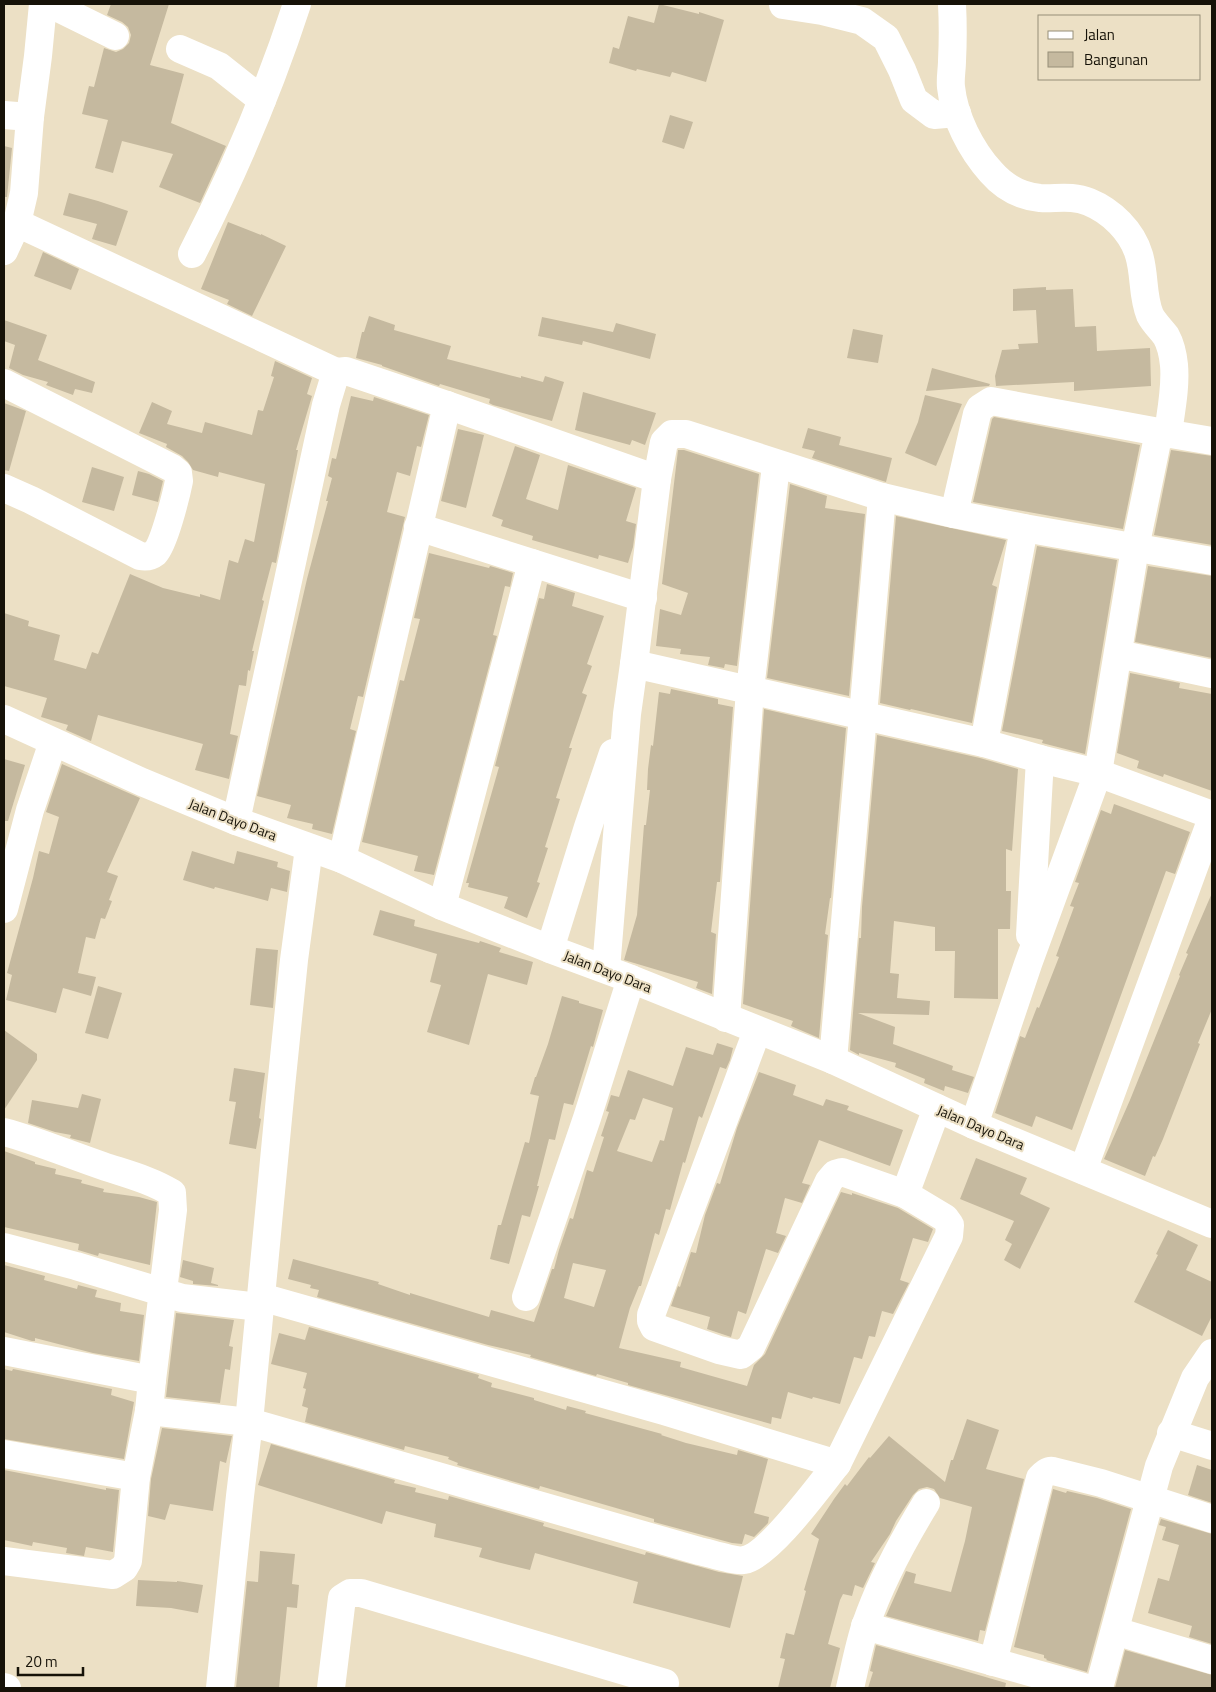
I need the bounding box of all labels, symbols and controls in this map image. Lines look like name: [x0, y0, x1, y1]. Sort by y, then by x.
legend: [1038, 15, 1201, 80]
text: Jalan: [1084, 23, 1115, 46]
text: Bangunan: [1084, 48, 1148, 71]
street label: Jalan Dayo Dara: [186, 793, 280, 845]
street label: Jalan Dayo Dara: [561, 945, 655, 997]
street label: Jalan Dayo Dara: [934, 1099, 1028, 1155]
scale bar: [18, 1644, 82, 1676]
text: 20 m: [25, 1650, 58, 1673]

